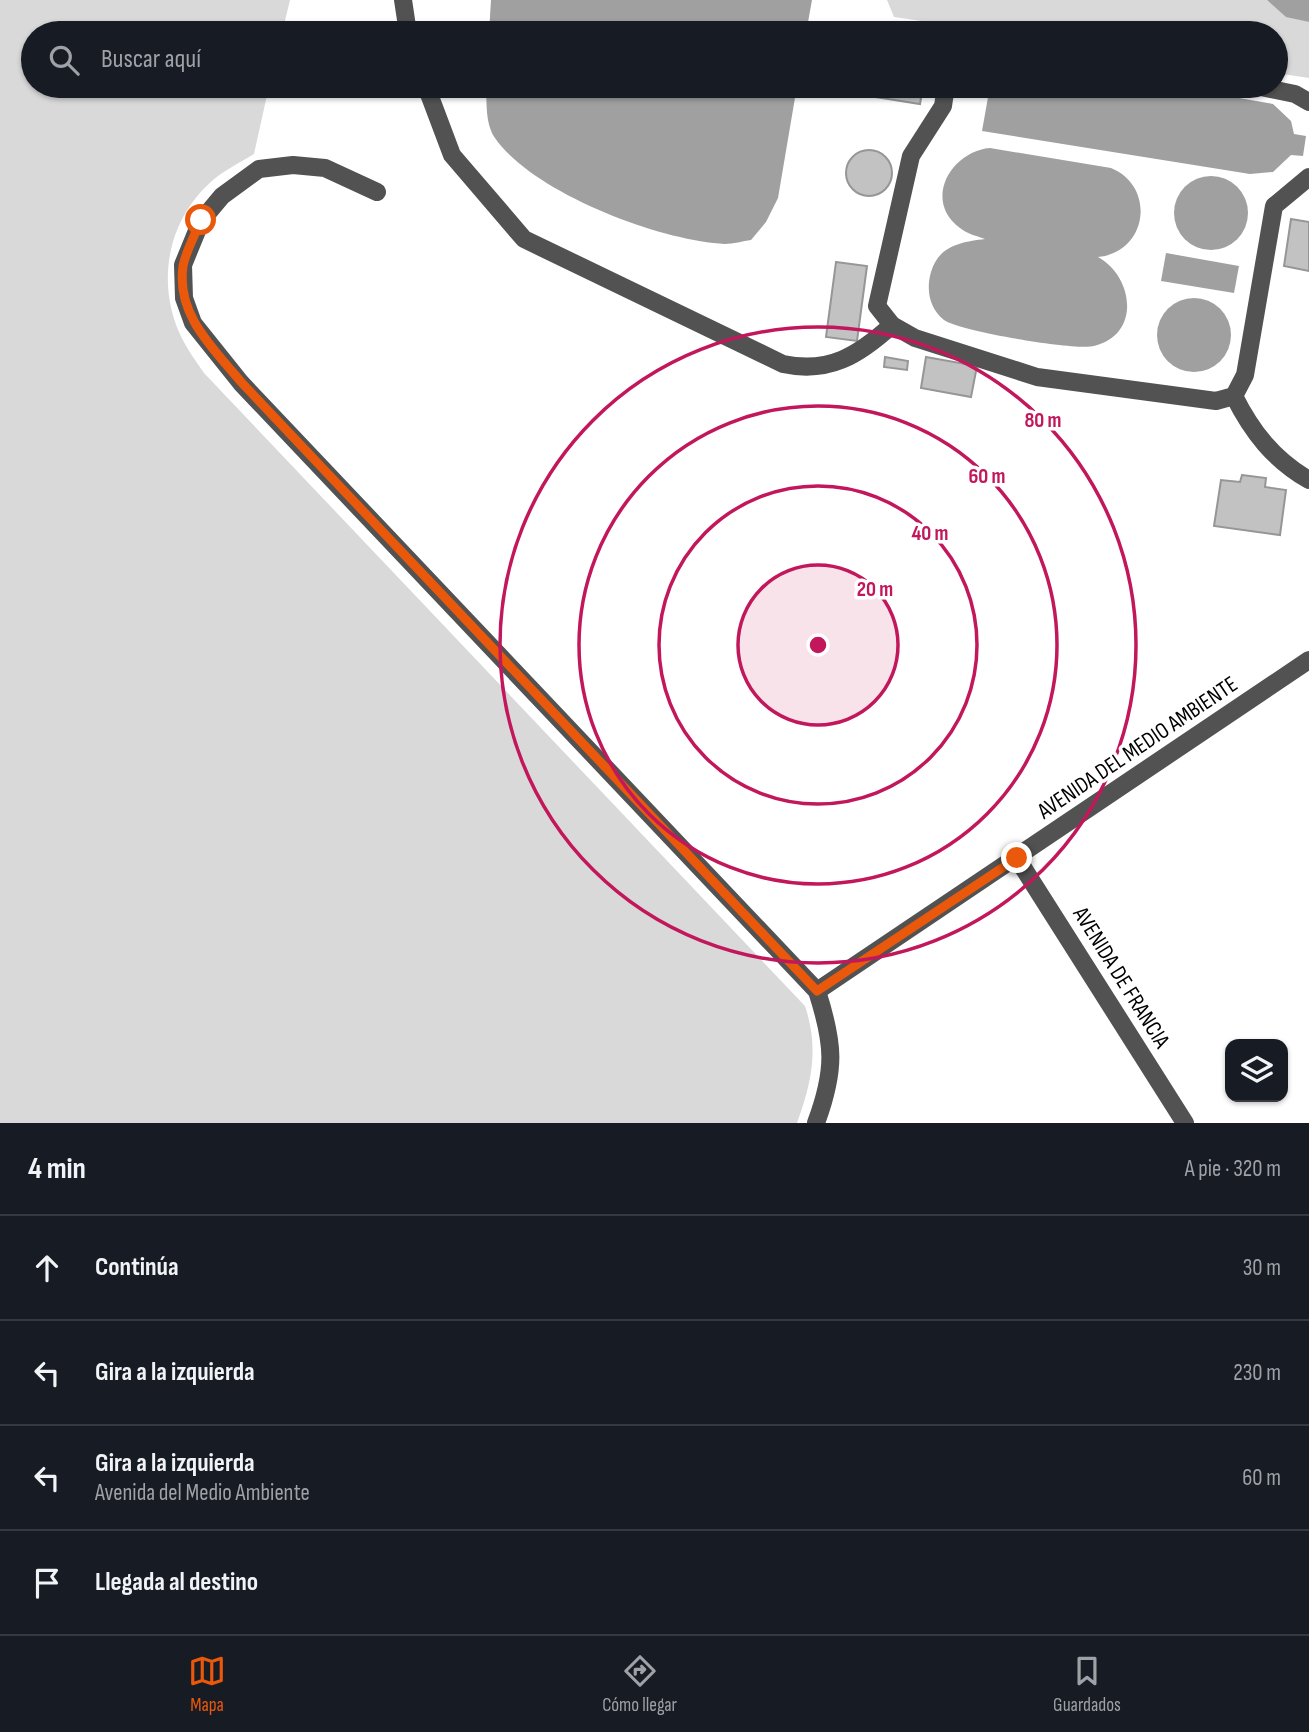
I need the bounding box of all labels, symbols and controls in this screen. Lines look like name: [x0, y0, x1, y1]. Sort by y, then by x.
search box: [21, 21, 1288, 98]
icon: search: [45, 41, 83, 79]
text: Buscar aquí: [101, 44, 201, 75]
route start: [185, 204, 216, 235]
text: 80 m: [1024, 408, 1062, 433]
text: 60 m: [968, 464, 1006, 489]
text: 40 m: [912, 521, 948, 546]
text: 20 m: [857, 577, 893, 602]
centre of rings: [806, 633, 830, 657]
street label: AVENIDA DEL MEDIO AMBIENTE: [1031, 670, 1243, 826]
route end: [1001, 842, 1032, 873]
street label: AVENIDA DE FRANCIA: [1066, 901, 1176, 1053]
map controls: [1225, 1039, 1288, 1102]
button: layers: [1225, 1039, 1288, 1102]
text: 4 min: [28, 1151, 86, 1187]
text: A pie · 320 m: [1185, 1155, 1281, 1183]
icon: ahead: [28, 1249, 66, 1287]
text: Continúa: [95, 1252, 179, 1283]
text: 30 m: [1243, 1254, 1281, 1282]
icon: left: [28, 1354, 66, 1392]
text: Gira a la izquierda: [95, 1357, 255, 1388]
text: 230 m: [1233, 1359, 1281, 1387]
text: Gira a la izquierda: [95, 1448, 255, 1479]
icon: left: [28, 1459, 66, 1497]
text: 60 m: [1242, 1464, 1281, 1492]
text: Avenida del Medio Ambiente: [95, 1479, 310, 1507]
icon: arrive: [28, 1564, 66, 1602]
text: Llegada al destino: [95, 1567, 258, 1598]
tab: Mapa: [188, 1652, 226, 1717]
tab: Cómo llegar: [602, 1652, 677, 1717]
tab: Guardados: [1053, 1652, 1121, 1717]

